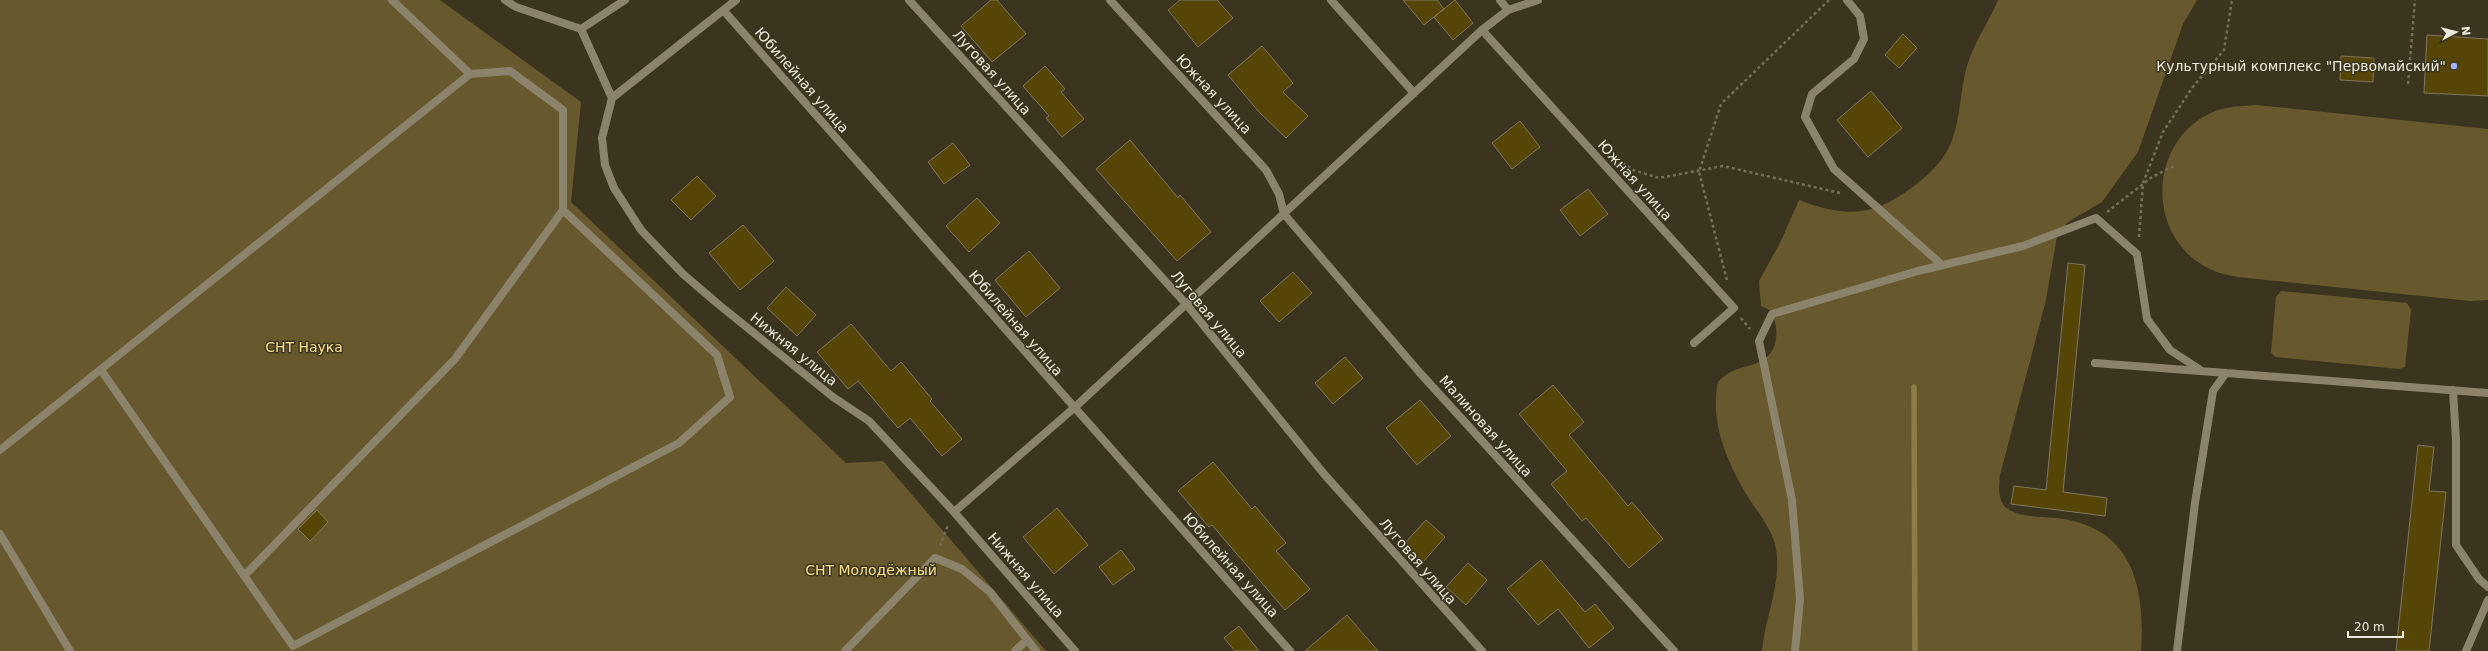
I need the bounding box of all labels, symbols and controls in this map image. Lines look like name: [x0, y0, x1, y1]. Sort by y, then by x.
north arrow: [2436, 12, 2476, 52]
street label: Юбилейная улица: [752, 24, 852, 136]
text: N: [2458, 25, 2472, 36]
street label: Луговая улица: [950, 26, 1034, 118]
street label: Южная улица: [1173, 51, 1255, 137]
place label: Культурный комплекс "Первомайский": [2156, 58, 2446, 74]
marker: Культурный комплекс "Первомайский": [2449, 61, 2459, 71]
street label: Южная улица: [1595, 136, 1675, 224]
street label: Юбилейная улица: [966, 267, 1066, 379]
street label: Луговая улица: [1168, 267, 1250, 361]
street label: Нижняя улица: [747, 309, 841, 389]
park label: СНТ Наука: [265, 339, 343, 355]
street label: Малиновая улица: [1436, 372, 1536, 480]
street label: Юбилейная улица: [1180, 510, 1282, 620]
street label: Луговая улица: [1376, 515, 1460, 607]
street label: Нижняя улица: [985, 529, 1067, 621]
park label: СНТ Молодёжный: [805, 562, 937, 578]
scale bar: [2348, 613, 2403, 639]
text: 20 m: [2354, 620, 2385, 634]

